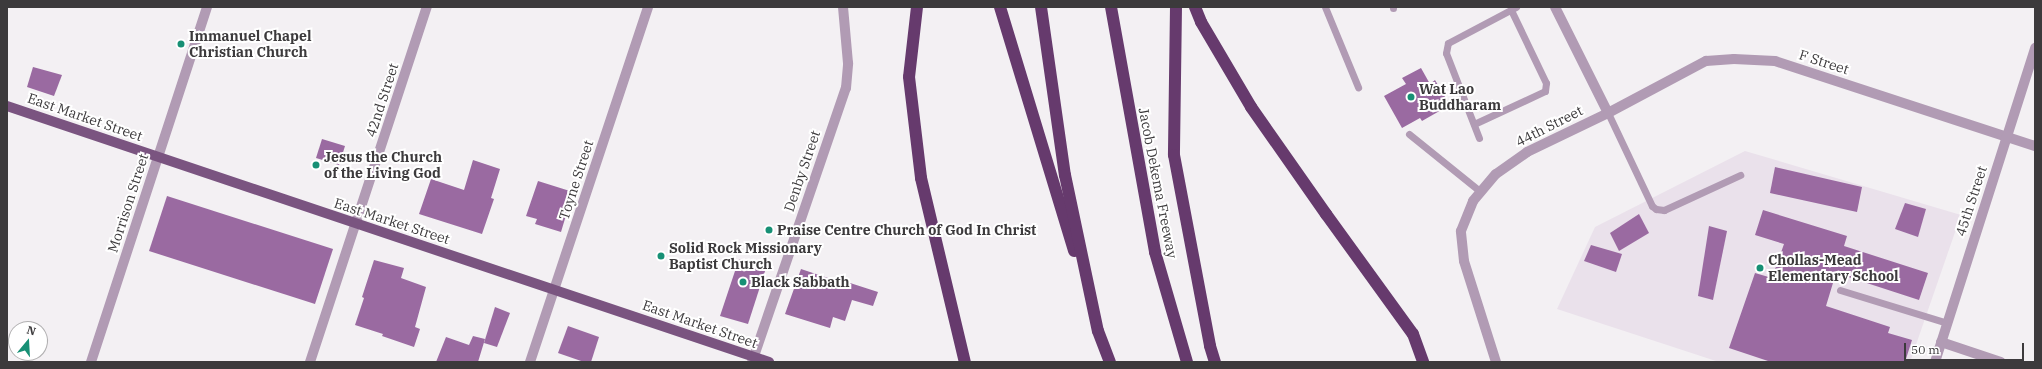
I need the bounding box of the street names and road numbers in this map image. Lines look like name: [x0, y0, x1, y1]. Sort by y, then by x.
street label: F Street: [1797, 46, 1851, 78]
street label: 42nd Street: [362, 61, 402, 139]
street label: East Market Street: [25, 89, 145, 145]
street label: 44th Street: [1513, 102, 1585, 150]
street label: Jacob Dekema Freeway: [1135, 106, 1181, 260]
street label: Denby Street: [780, 128, 824, 214]
street label: Toyne Street: [555, 138, 597, 222]
street label: Morrison Street: [104, 151, 152, 255]
street label: 45th Street: [1952, 164, 1990, 238]
street label: East Market Street: [332, 194, 452, 248]
street label: East Market Street: [640, 296, 760, 352]

